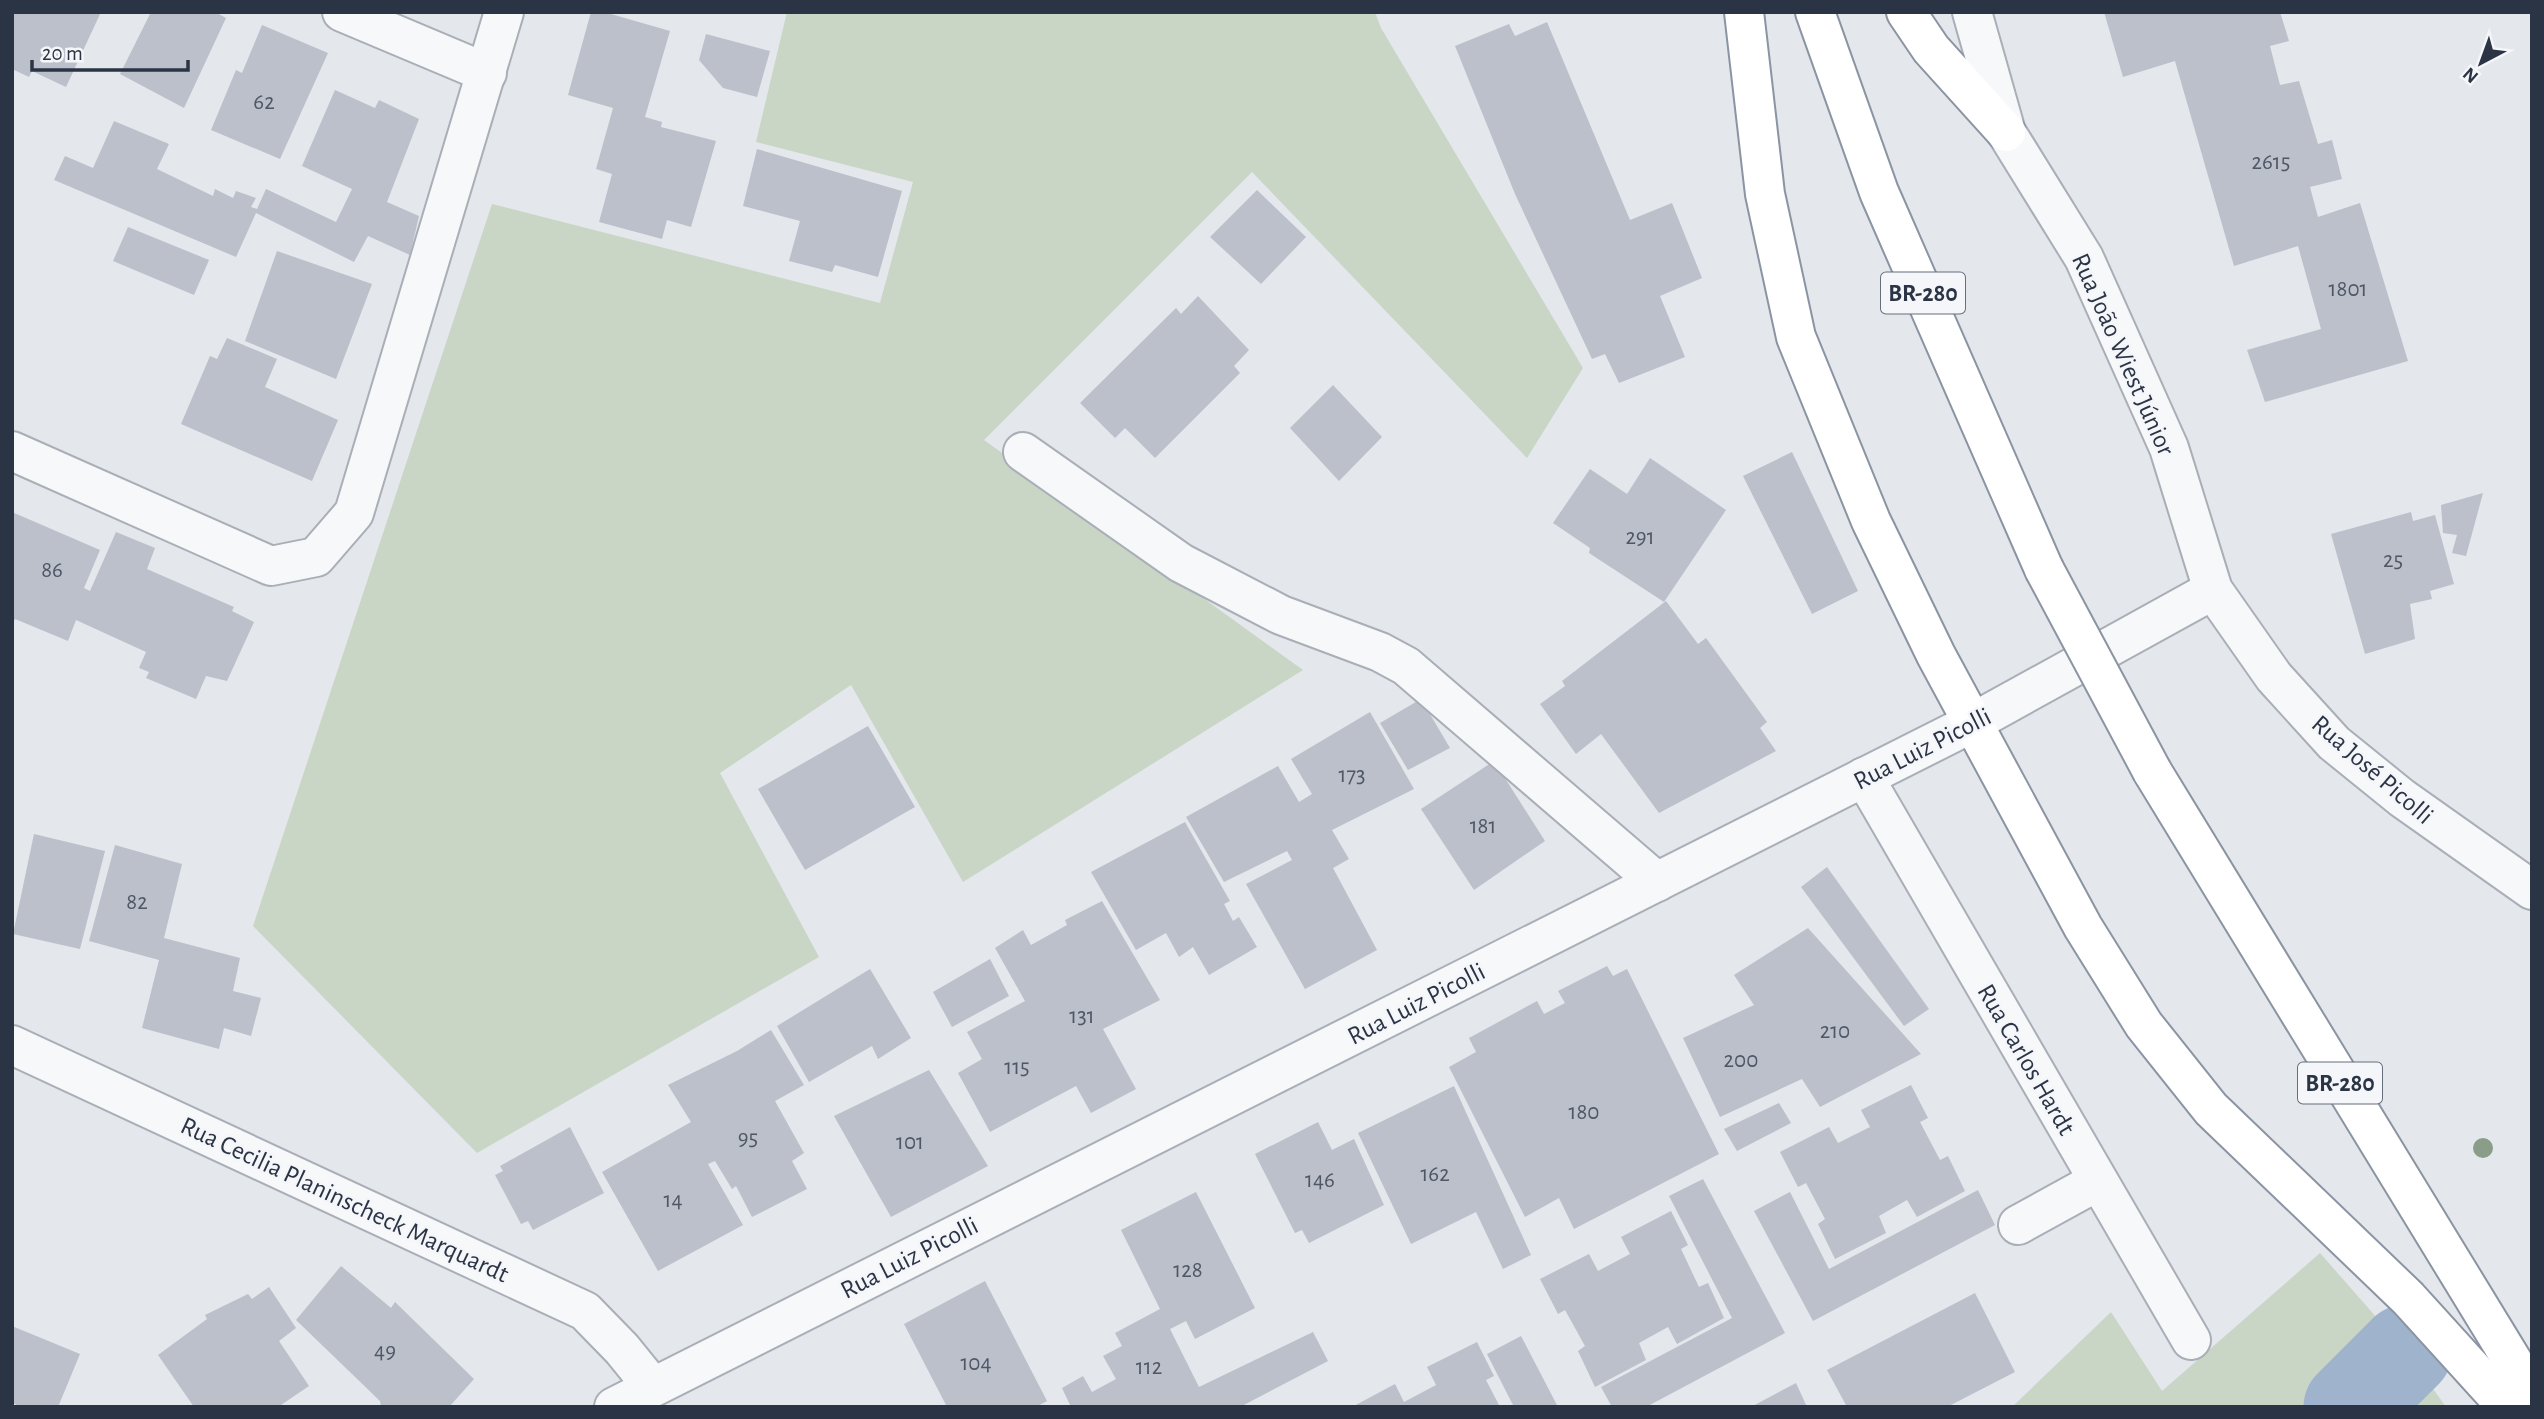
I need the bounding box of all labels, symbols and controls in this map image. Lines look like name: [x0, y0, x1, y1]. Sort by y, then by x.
scale bar: [32, 28, 187, 72]
north arrow: [2446, 28, 2516, 98]
text: 20 m: [42, 43, 83, 64]
text: N: [2460, 63, 2482, 86]
house number: 62: [253, 91, 275, 114]
house number: 2615: [2252, 151, 2290, 174]
street label: Rua João Wiest Júnior: [2067, 250, 2180, 460]
road number: BR-280: [1881, 272, 1965, 314]
house number: 1801: [2329, 278, 2367, 301]
house number: 291: [1625, 526, 1655, 549]
house number: 25: [2383, 549, 2403, 572]
house number: 86: [41, 559, 63, 582]
street label: Rua Luiz Picolli: [1849, 703, 1995, 795]
street label: Rua José Picolli: [2307, 710, 2438, 829]
house number: 173: [1339, 764, 1365, 787]
house number: 181: [1470, 815, 1496, 838]
house number: 82: [126, 891, 148, 914]
street label: Rua Luiz Picolli: [1343, 958, 1489, 1050]
street label: Rua Carlos Hardt: [1973, 980, 2080, 1139]
house number: 131: [1069, 1005, 1095, 1028]
house number: 210: [1820, 1020, 1850, 1043]
house number: 200: [1724, 1049, 1758, 1072]
house number: 115: [1004, 1056, 1030, 1079]
road number: BR-280: [2298, 1063, 2382, 1104]
house number: 180: [1569, 1101, 1599, 1124]
street label: Rua Cecilia Planinscheck Marquardt: [177, 1112, 513, 1287]
house number: 95: [738, 1127, 758, 1150]
house number: 101: [896, 1131, 924, 1154]
house number: 162: [1420, 1163, 1450, 1186]
house number: 146: [1305, 1169, 1335, 1192]
house number: 14: [664, 1189, 682, 1212]
street label: Rua Luiz Picolli: [836, 1212, 982, 1304]
house number: 128: [1173, 1259, 1203, 1282]
house number: 49: [374, 1340, 396, 1363]
house number: 104: [960, 1352, 992, 1375]
house number: 112: [1136, 1356, 1162, 1379]

